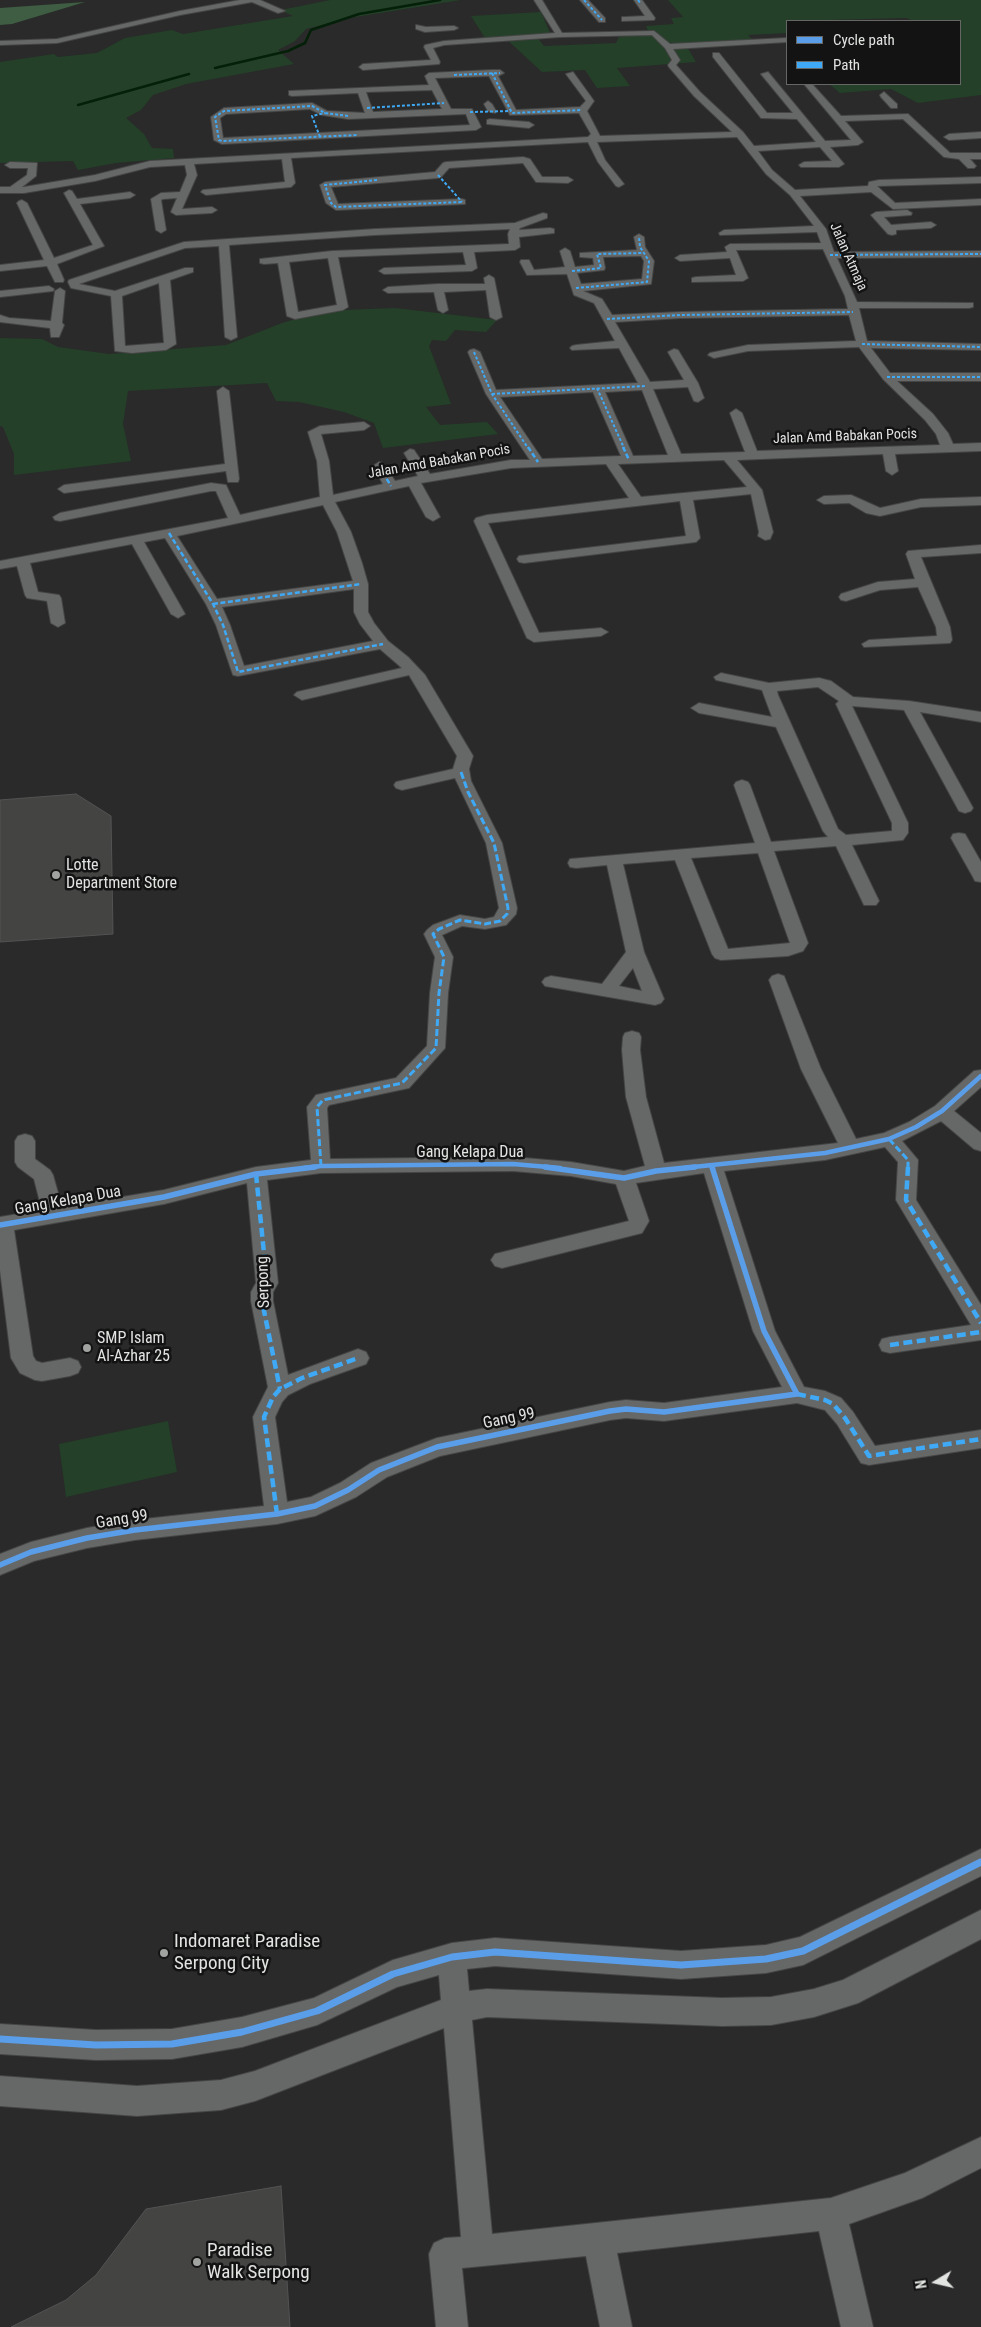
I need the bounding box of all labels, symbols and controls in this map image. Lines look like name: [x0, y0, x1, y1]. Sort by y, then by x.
legend: [786, 20, 961, 85]
text: Cycle path: [833, 31, 895, 49]
text: Path: [833, 56, 860, 74]
street label: Jalan Atmaja: [826, 220, 870, 294]
street label: Jalan Amd Babakan Pocis: [773, 426, 917, 448]
street label: Jalan Amd Babakan Pocis: [367, 441, 511, 483]
place label: Lotte Department Store: [66, 856, 177, 894]
marker: Lotte Department Store: [50, 869, 62, 881]
street label: Gang Kelapa Dua: [416, 1143, 524, 1163]
street label: Gang Kelapa Dua: [13, 1182, 123, 1220]
street label: Serpong: [253, 1256, 275, 1308]
place label: SMP Islam Al-Azhar 25: [97, 1329, 170, 1367]
marker: SMP Islam Al-Azhar 25: [81, 1342, 93, 1354]
street label: Gang 99: [481, 1404, 537, 1434]
street label: Gang 99: [95, 1506, 149, 1534]
place label: Indomaret Paradise Serpong City: [174, 1931, 320, 1975]
marker: Indomaret Paradise Serpong City: [158, 1947, 170, 1959]
place label: Paradise Walk Serpong: [207, 2240, 310, 2284]
marker: Paradise Walk Serpong: [191, 2256, 203, 2268]
north arrow: [911, 2257, 961, 2307]
text: N: [913, 2279, 930, 2290]

